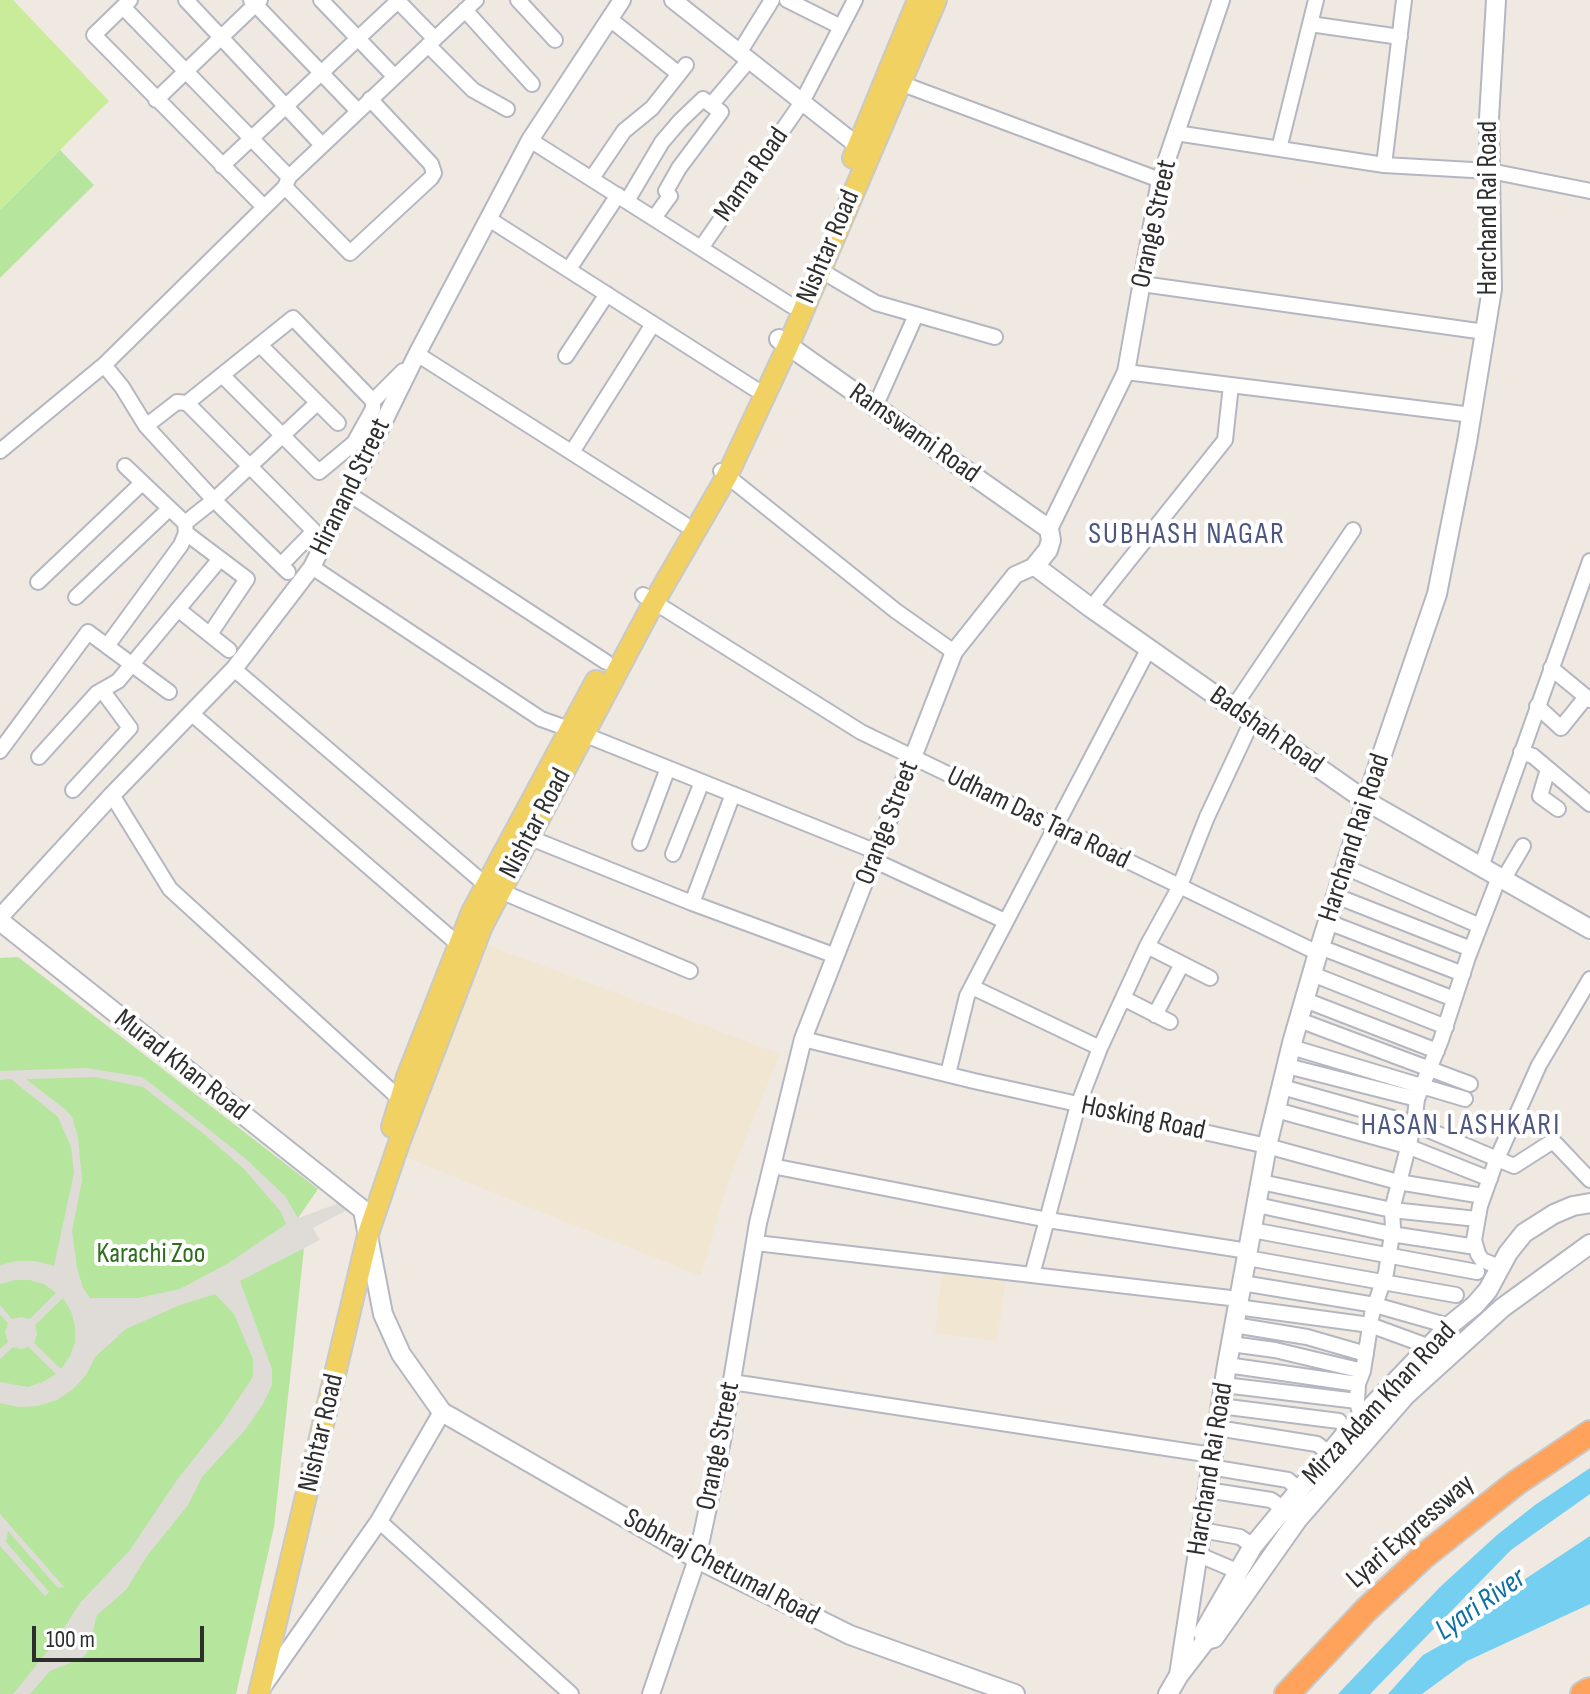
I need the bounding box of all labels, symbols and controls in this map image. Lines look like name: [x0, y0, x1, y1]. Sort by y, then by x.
street label: Mama Road: [707, 121, 797, 229]
street label: Harchand Rai Road: [1472, 121, 1506, 295]
street label: Orange Street: [1125, 157, 1185, 291]
street label: Nishtar Road: [790, 185, 868, 309]
street label: Ramswami Road: [842, 377, 986, 491]
street label: Hiranand Street: [304, 413, 398, 561]
district label: SUBHASH NAGAR: [1088, 517, 1286, 553]
street label: Badshah Road: [1203, 680, 1329, 782]
street label: Harchand Rai Road: [1312, 750, 1398, 926]
street label: Orange Street: [849, 756, 927, 890]
street label: Udham Das Tara Road: [941, 760, 1135, 878]
street label: Nishtar Road: [493, 763, 579, 885]
street label: Murad Khan Road: [107, 1003, 255, 1129]
street label: Hosking Road: [1078, 1089, 1208, 1149]
district label: HASAN LASHKARI: [1361, 1108, 1561, 1144]
park label: Karachi Zoo: [97, 1238, 205, 1272]
street label: Mirza Adam Khan Road: [1296, 1316, 1464, 1492]
street label: Nishtar Road: [292, 1371, 352, 1495]
street label: Orange Street: [690, 1379, 748, 1513]
street label: Harchand Rai Road: [1181, 1380, 1241, 1558]
street label: Lyari Expressway: [1341, 1468, 1481, 1596]
street label: Sobhraj Chetumal Road: [617, 1502, 825, 1634]
water label: Lyari River: [1429, 1561, 1533, 1649]
scale bar: [36, 1610, 208, 1660]
text: 100 m: [46, 1625, 95, 1654]

